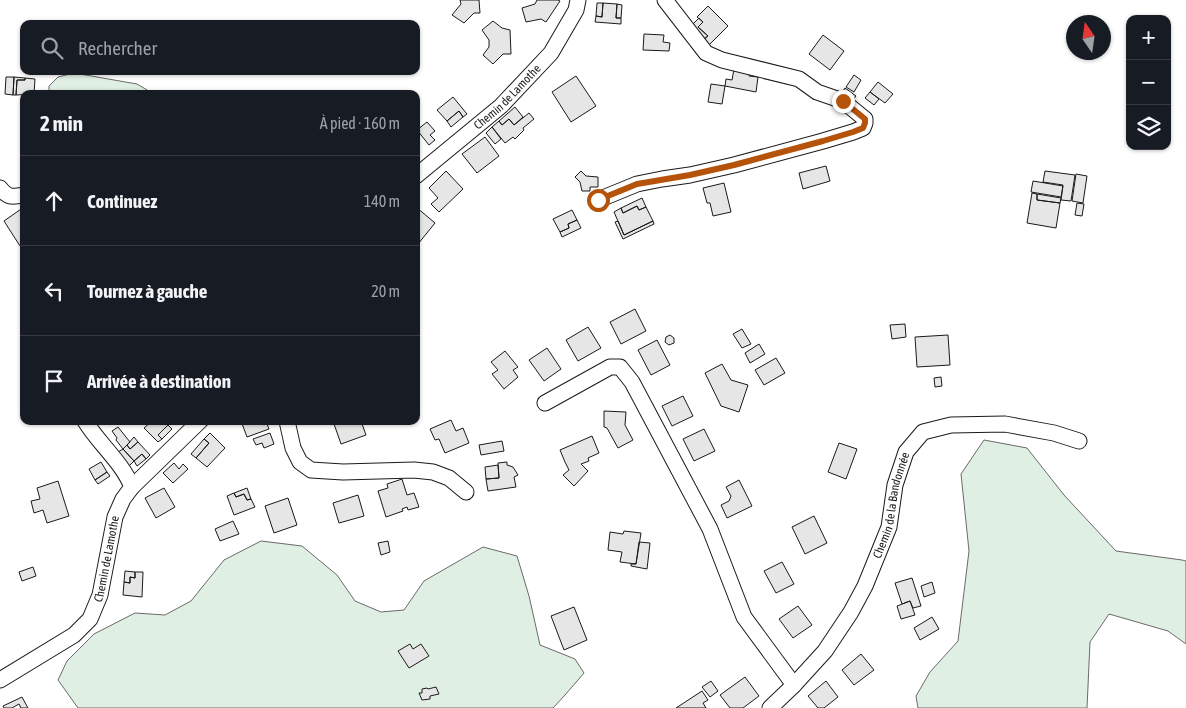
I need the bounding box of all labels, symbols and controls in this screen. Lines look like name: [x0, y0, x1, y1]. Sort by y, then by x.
north arrow: [1066, 15, 1111, 60]
map controls: [1126, 15, 1171, 150]
button: +: [1126, 15, 1171, 60]
search box: [20, 20, 420, 75]
icon: search: [38, 34, 66, 62]
text: Rechercher: [78, 37, 157, 59]
button: −: [1126, 60, 1171, 105]
street label: Chemin de Lamothe: [471, 61, 544, 132]
route end: [832, 90, 855, 113]
button: layers: [1126, 105, 1171, 150]
text: 2 min: [40, 111, 83, 135]
text: À pied · 160 m: [320, 114, 400, 132]
icon: ahead: [40, 187, 68, 215]
route start: [587, 189, 610, 212]
text: Continuez: [87, 190, 157, 212]
text: 140 m: [364, 192, 400, 210]
icon: left: [40, 277, 68, 305]
text: Tournez à gauche: [87, 280, 207, 302]
text: 20 m: [371, 282, 400, 300]
icon: arrive: [40, 367, 68, 395]
text: Arrivée à destination: [87, 370, 231, 392]
street label: Chemin de la Bandonnée: [870, 450, 912, 560]
street label: Chemin de Lamothe: [91, 515, 122, 604]

